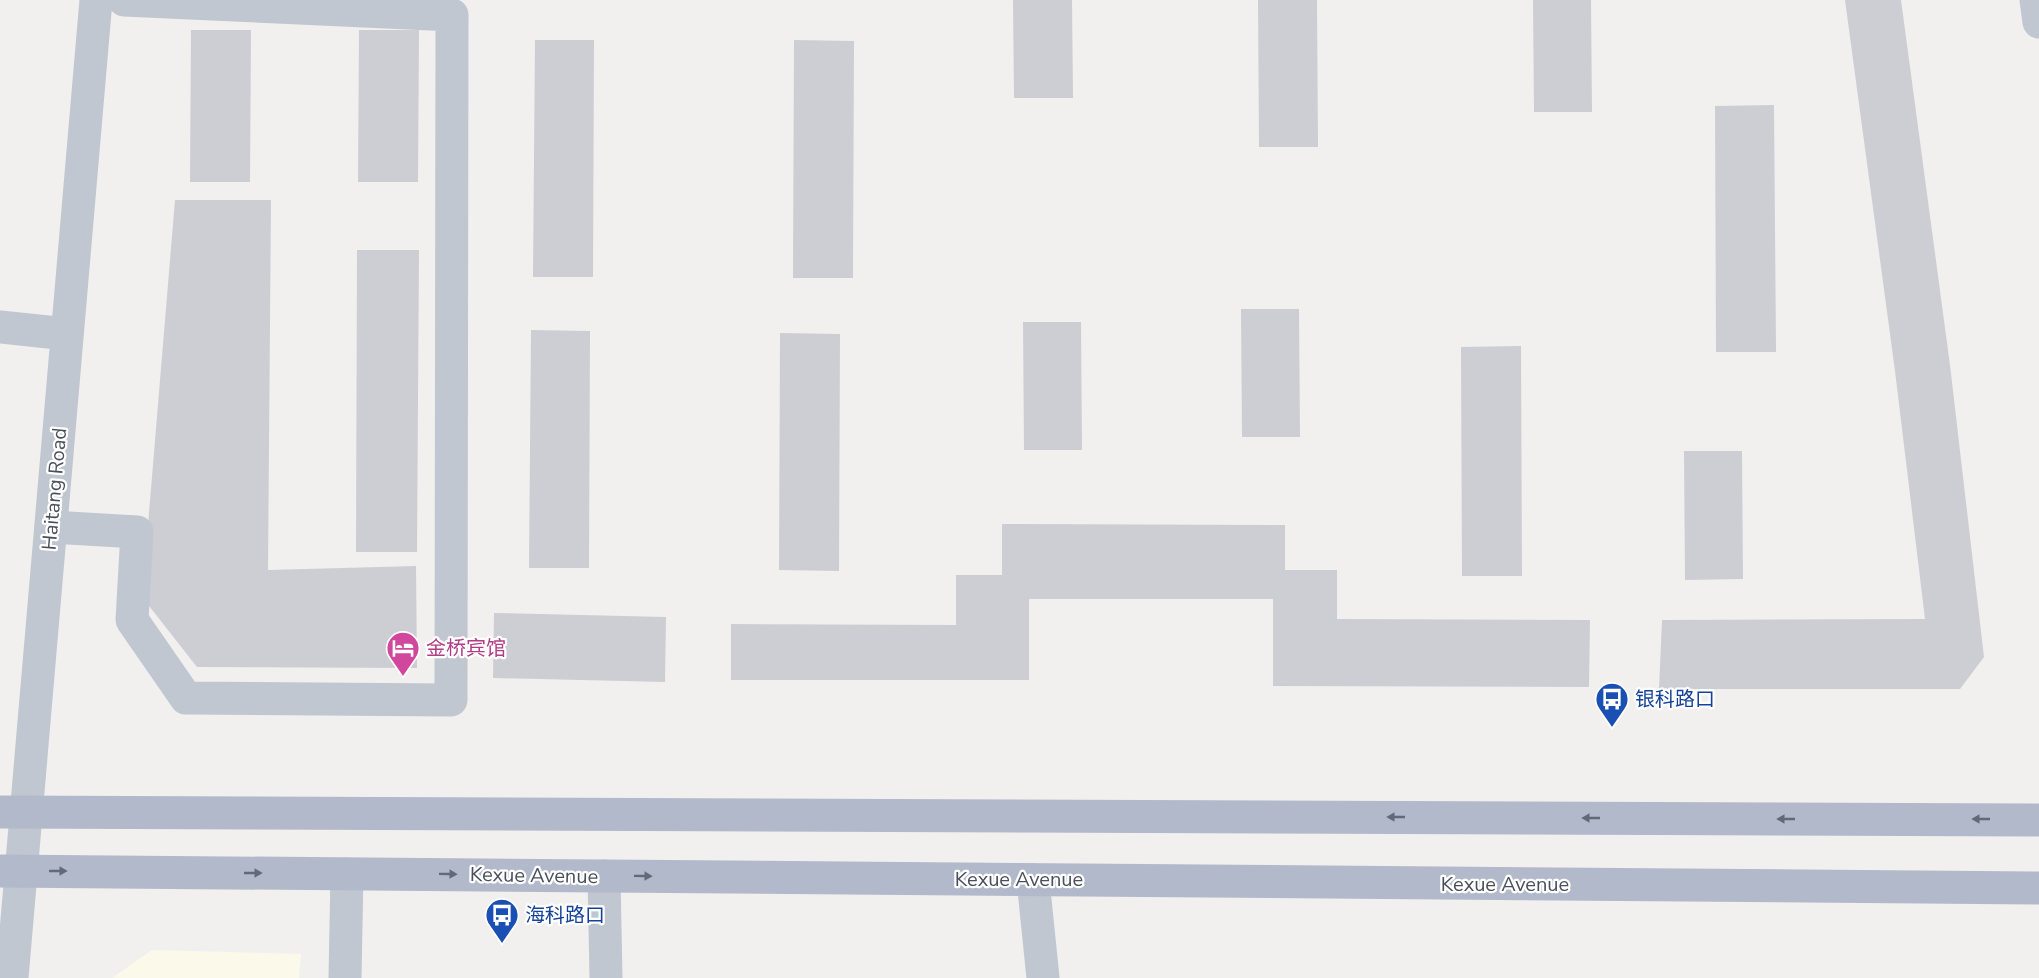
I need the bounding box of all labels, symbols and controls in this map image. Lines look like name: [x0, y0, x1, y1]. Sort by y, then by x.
street label: Haitang Road: [36, 427, 73, 551]
hotel icon: 金桥宾馆: [385, 630, 421, 677]
place label: 金桥宾馆: [426, 635, 506, 662]
bus stop icon: 银科路口: [1594, 681, 1630, 728]
place label: 银科路口: [1635, 686, 1715, 713]
one-way arrow: [1386, 812, 1405, 822]
one-way arrow: [1581, 813, 1600, 823]
one-way arrow: [1776, 814, 1795, 824]
one-way arrow: [1971, 814, 1990, 824]
street label: Kexue Avenue: [470, 861, 598, 890]
one-way arrow: [49, 866, 68, 876]
street label: Kexue Avenue: [955, 866, 1083, 893]
one-way arrow: [244, 868, 263, 878]
one-way arrow: [439, 870, 458, 879]
one-way arrow: [634, 871, 653, 881]
street label: Kexue Avenue: [1441, 871, 1569, 898]
bus stop icon: 海科路口: [484, 897, 520, 944]
place label: 海科路口: [525, 902, 605, 929]

